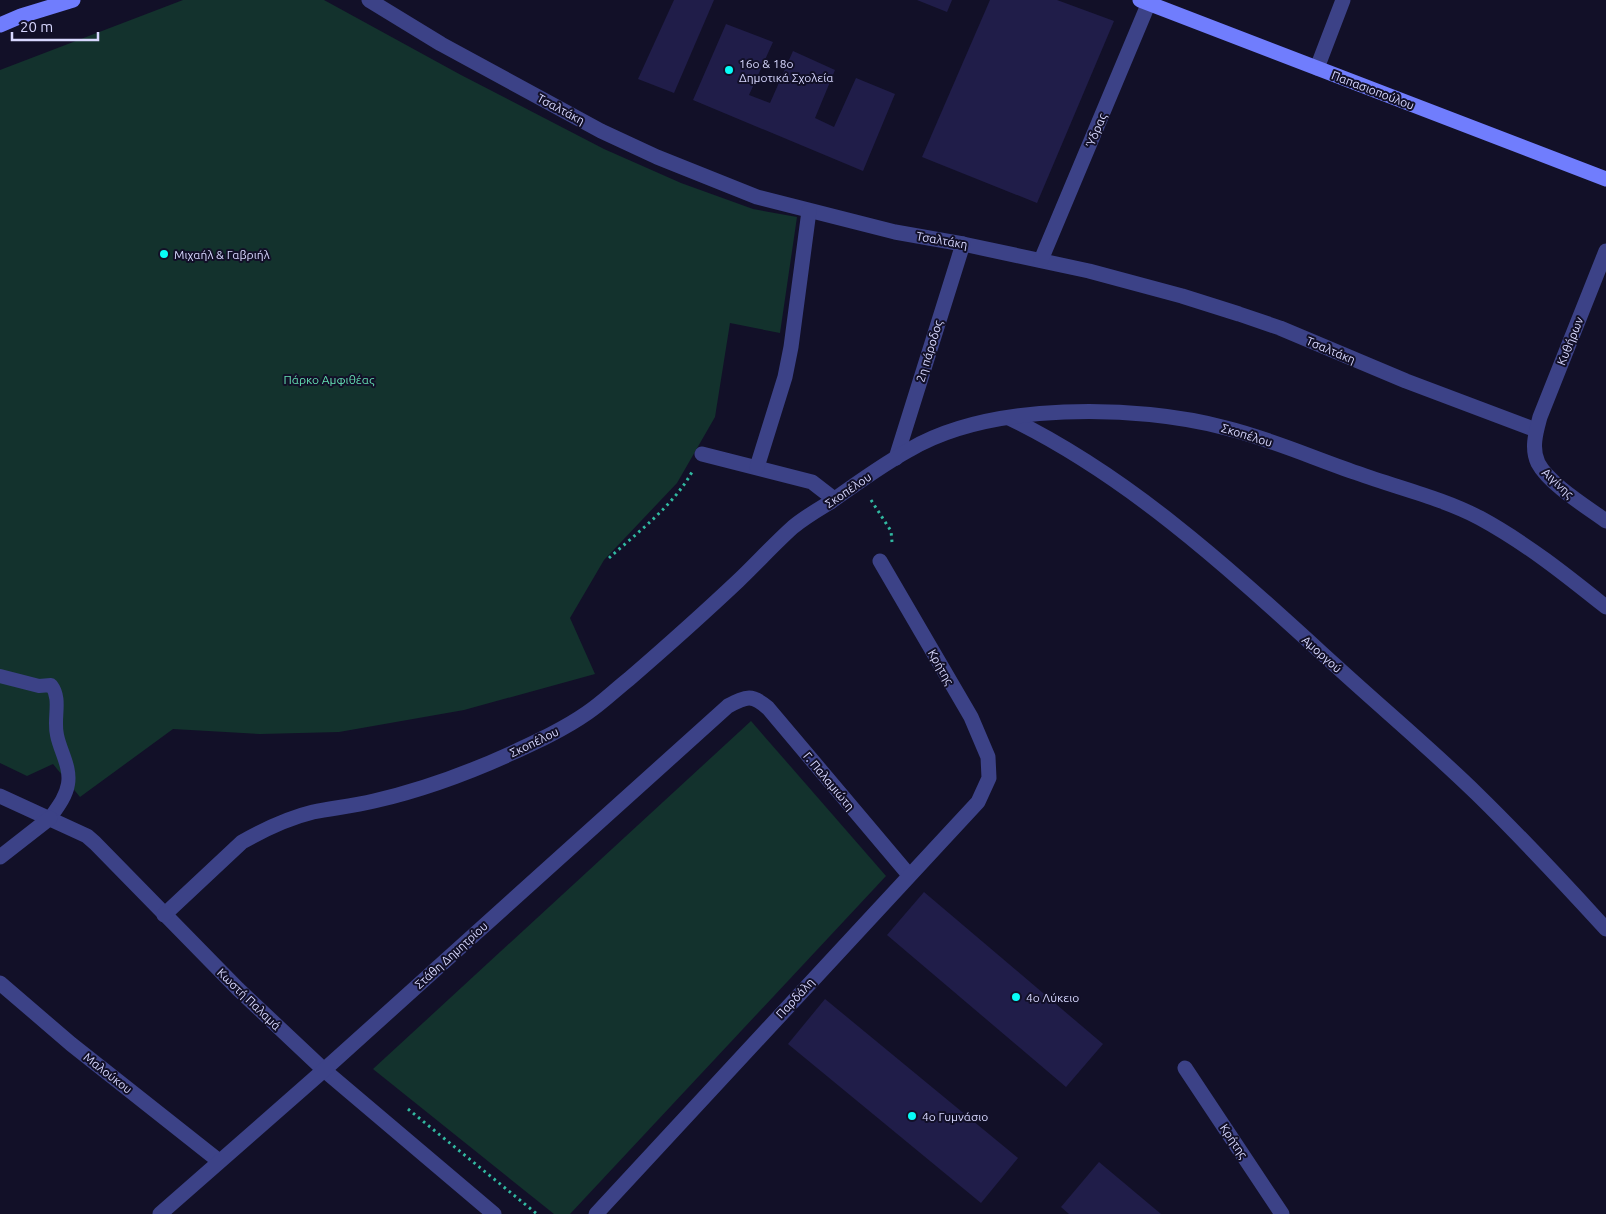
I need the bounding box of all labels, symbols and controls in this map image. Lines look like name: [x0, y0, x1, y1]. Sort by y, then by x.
scale bar: [12, 10, 99, 42]
text: 20 m: [20, 18, 53, 35]
place label: 16ο & 18ο Δημοτικά Σχολεία: [739, 57, 833, 84]
marker: 16ο & 18ο Δημοτικά Σχολεία: [723, 64, 735, 76]
street label: Παπασιοπούλου: [1330, 68, 1416, 112]
street label: Τσαλτάκη: [535, 91, 587, 127]
street label: Ύδρας: [1083, 111, 1110, 150]
street label: Τσαλτάκη: [915, 229, 969, 251]
marker: Μιχαήλ & Γαβριήλ: [158, 248, 170, 260]
place label: Μιχαήλ & Γαβριήλ: [174, 248, 270, 261]
street label: Κυθήρων: [1554, 315, 1586, 367]
street label: 2η πάροδος: [913, 318, 946, 384]
street label: Τσαλτάκη: [1305, 334, 1357, 366]
park label: Πάρκο Αμφιθέας: [284, 373, 375, 387]
street label: Σκοπέλου: [1220, 421, 1274, 449]
street label: Αιγίνης: [1539, 465, 1577, 502]
street label: Σκοπέλου: [823, 470, 873, 510]
street label: Αμοργού: [1300, 633, 1344, 675]
street label: Κρήτης: [925, 647, 957, 688]
street label: Σκοπέλου: [508, 725, 560, 759]
street label: Γ. Παλαμιώτη: [801, 749, 857, 813]
street label: Στάθη Δημητρίου: [412, 919, 490, 991]
street label: Κωστή Παλαμά: [215, 966, 283, 1032]
street label: Παρδάλη: [773, 975, 817, 1021]
marker: 4ο Λύκειο: [1010, 991, 1022, 1003]
place label: 4ο Λύκειο: [1026, 991, 1079, 1004]
street label: Μαλούκου: [81, 1050, 135, 1096]
marker: 4ο Γυμνάσιο: [906, 1110, 918, 1122]
place label: 4ο Γυμνάσιο: [922, 1110, 988, 1123]
street label: Κρήτης: [1217, 1121, 1251, 1162]

